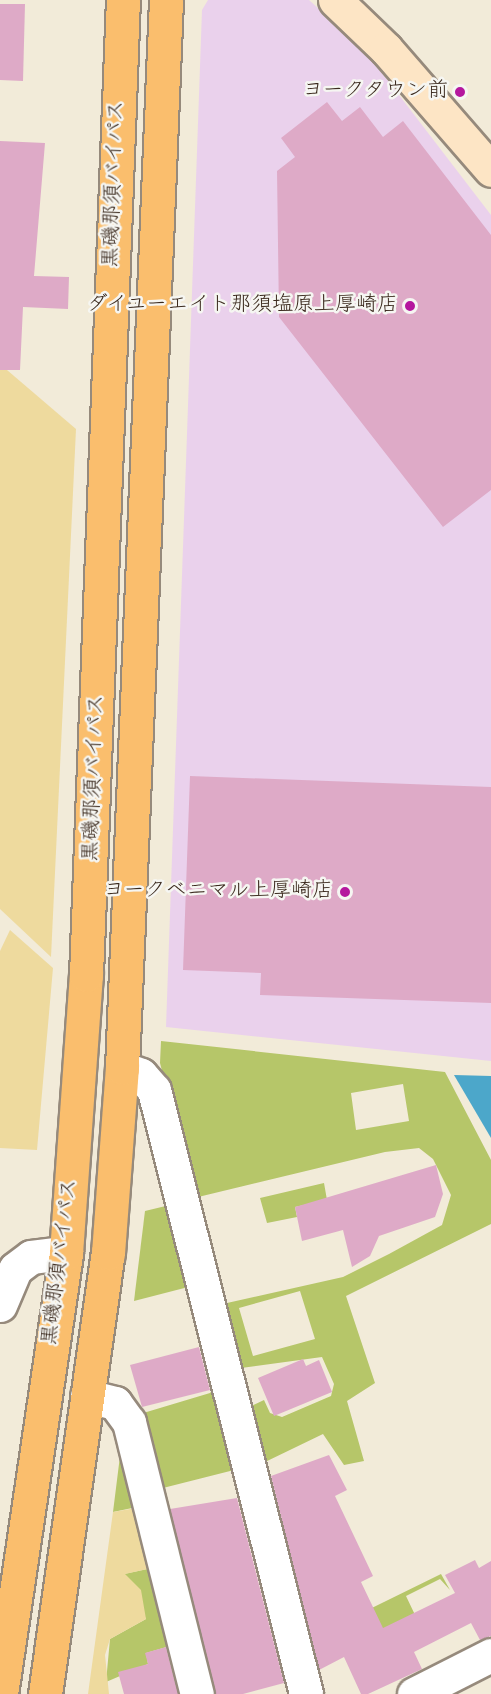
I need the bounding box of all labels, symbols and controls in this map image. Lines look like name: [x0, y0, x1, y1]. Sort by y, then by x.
place label: ヨークタウン前: [302, 79, 448, 105]
marker: ヨークタウン前: [453, 85, 467, 99]
street label: 黒磯那須バイパス: [99, 100, 131, 268]
place label: ダイユーエイト那須塩原上厚崎店: [84, 293, 398, 319]
marker: ダイユーエイト那須塩原上厚崎店: [403, 299, 417, 313]
street label: 黒磯那須バイパス: [79, 694, 111, 862]
place label: ヨークベニマル上厚崎店: [103, 879, 333, 905]
marker: ヨークベニマル上厚崎店: [338, 885, 352, 899]
street label: 黒磯那須バイパス: [38, 1177, 84, 1347]

